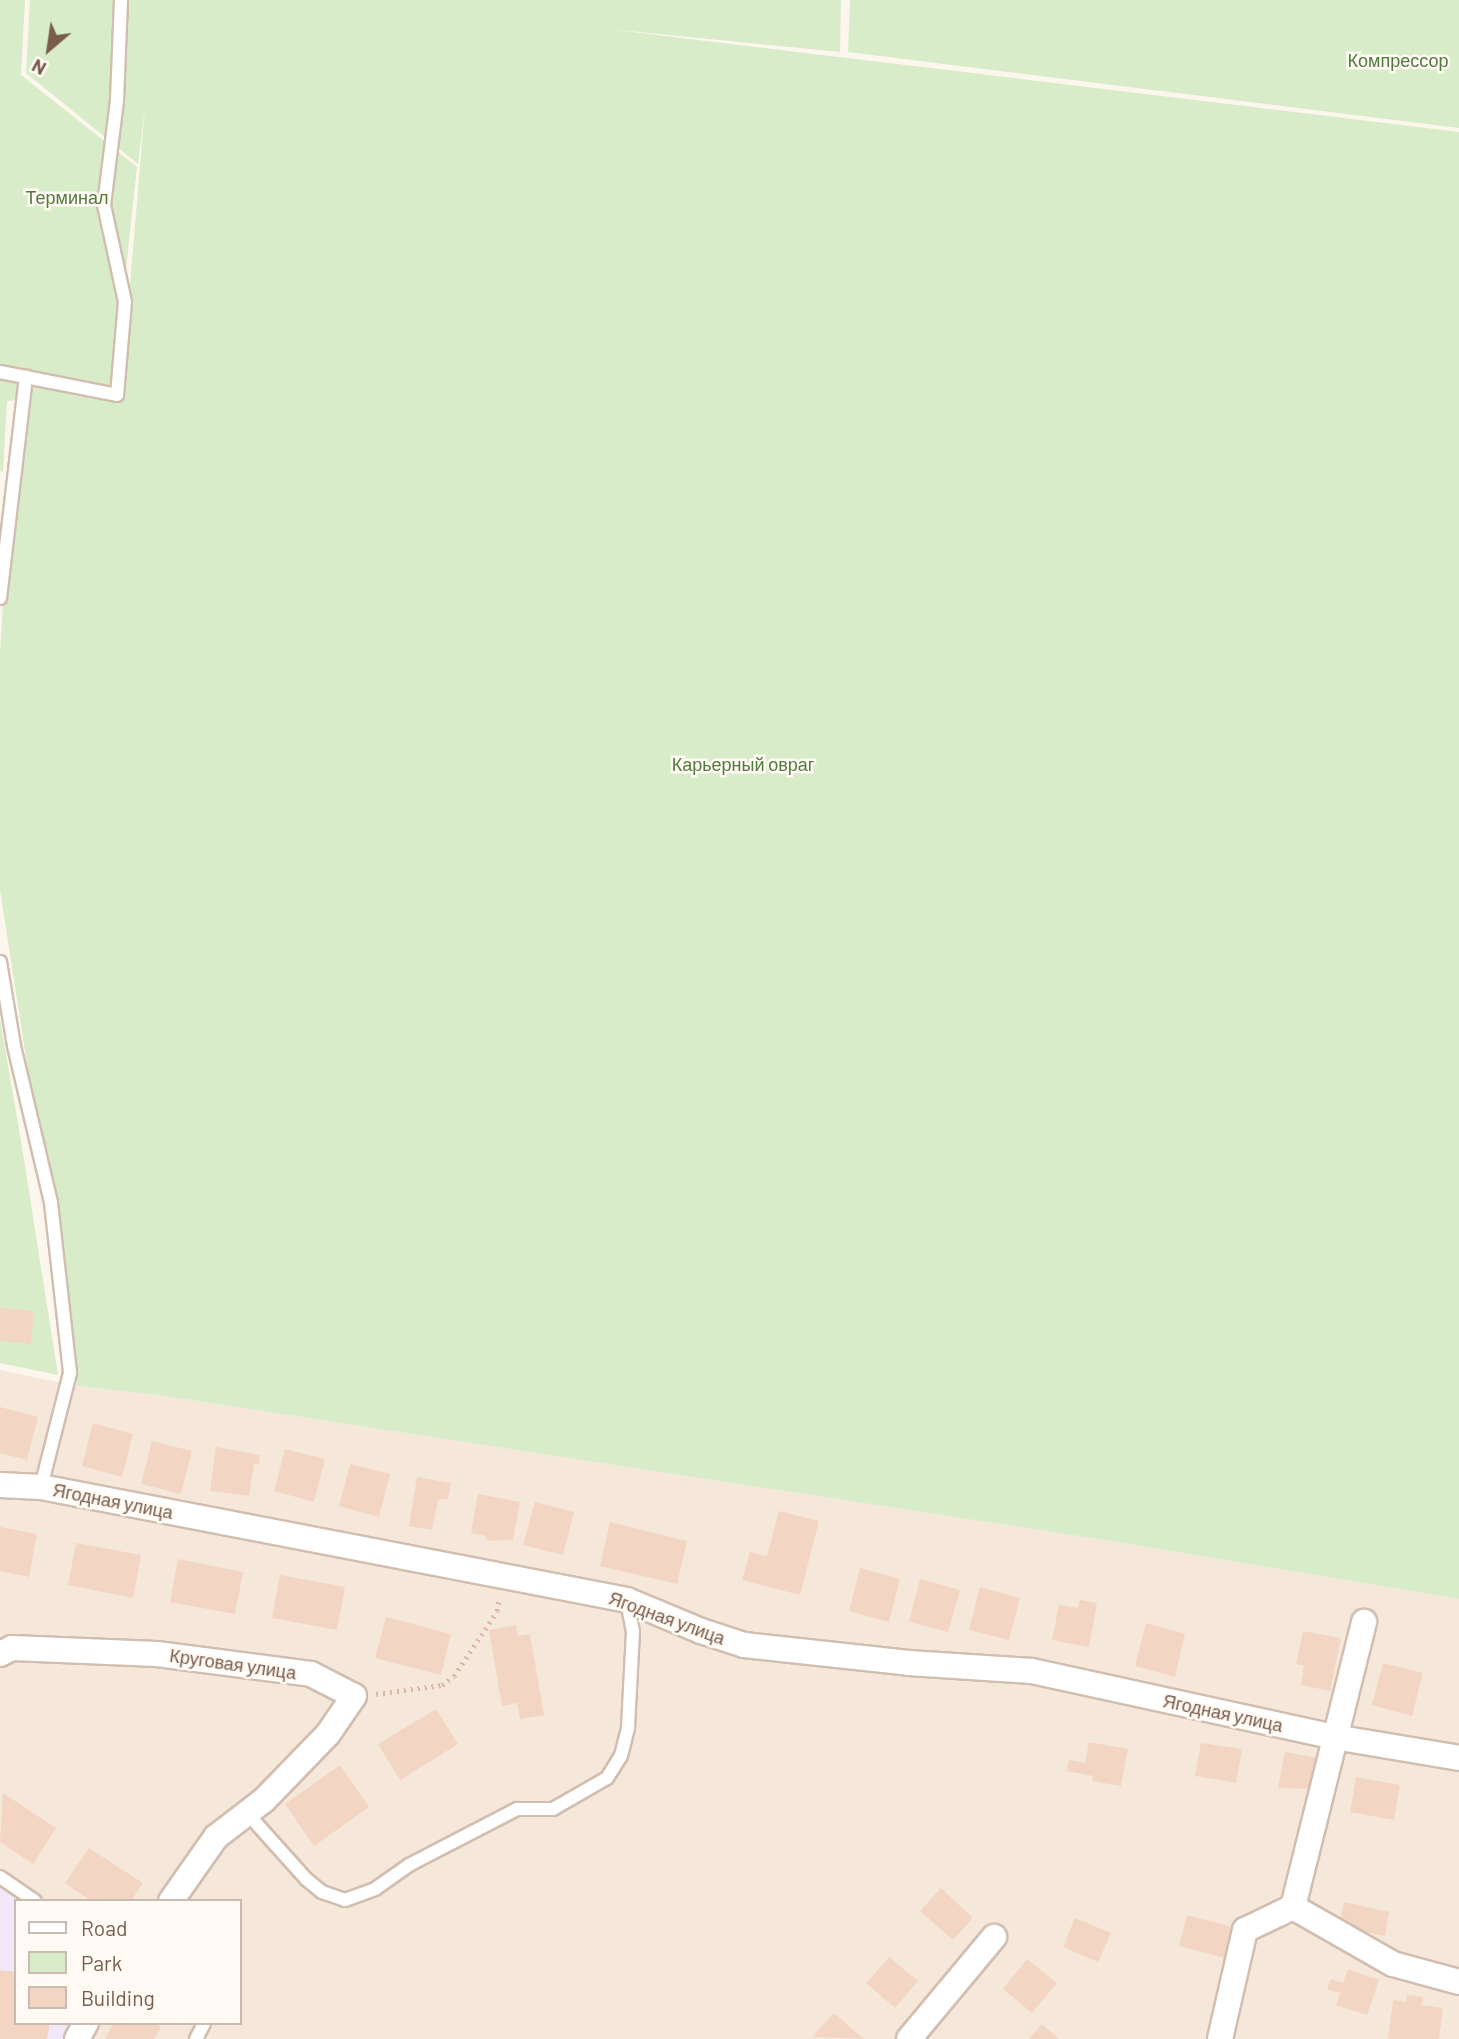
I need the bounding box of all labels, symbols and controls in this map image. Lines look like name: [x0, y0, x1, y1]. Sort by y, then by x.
north arrow: [14, 14, 84, 84]
park label: Компрессор: [1348, 49, 1448, 71]
text: N: [27, 55, 50, 81]
park label: Терминал: [26, 186, 108, 208]
park label: Карьерный овраг: [672, 753, 814, 775]
street label: Ягодная улица: [51, 1479, 175, 1523]
street label: Ягодная улица: [606, 1587, 728, 1649]
street label: Круговая улица: [168, 1644, 298, 1684]
street label: Ягодная улица: [1161, 1690, 1285, 1736]
legend: [14, 1899, 242, 2025]
text: Road: [81, 1915, 127, 1940]
text: Park: [81, 1950, 122, 1975]
text: Building: [81, 1985, 155, 2010]

